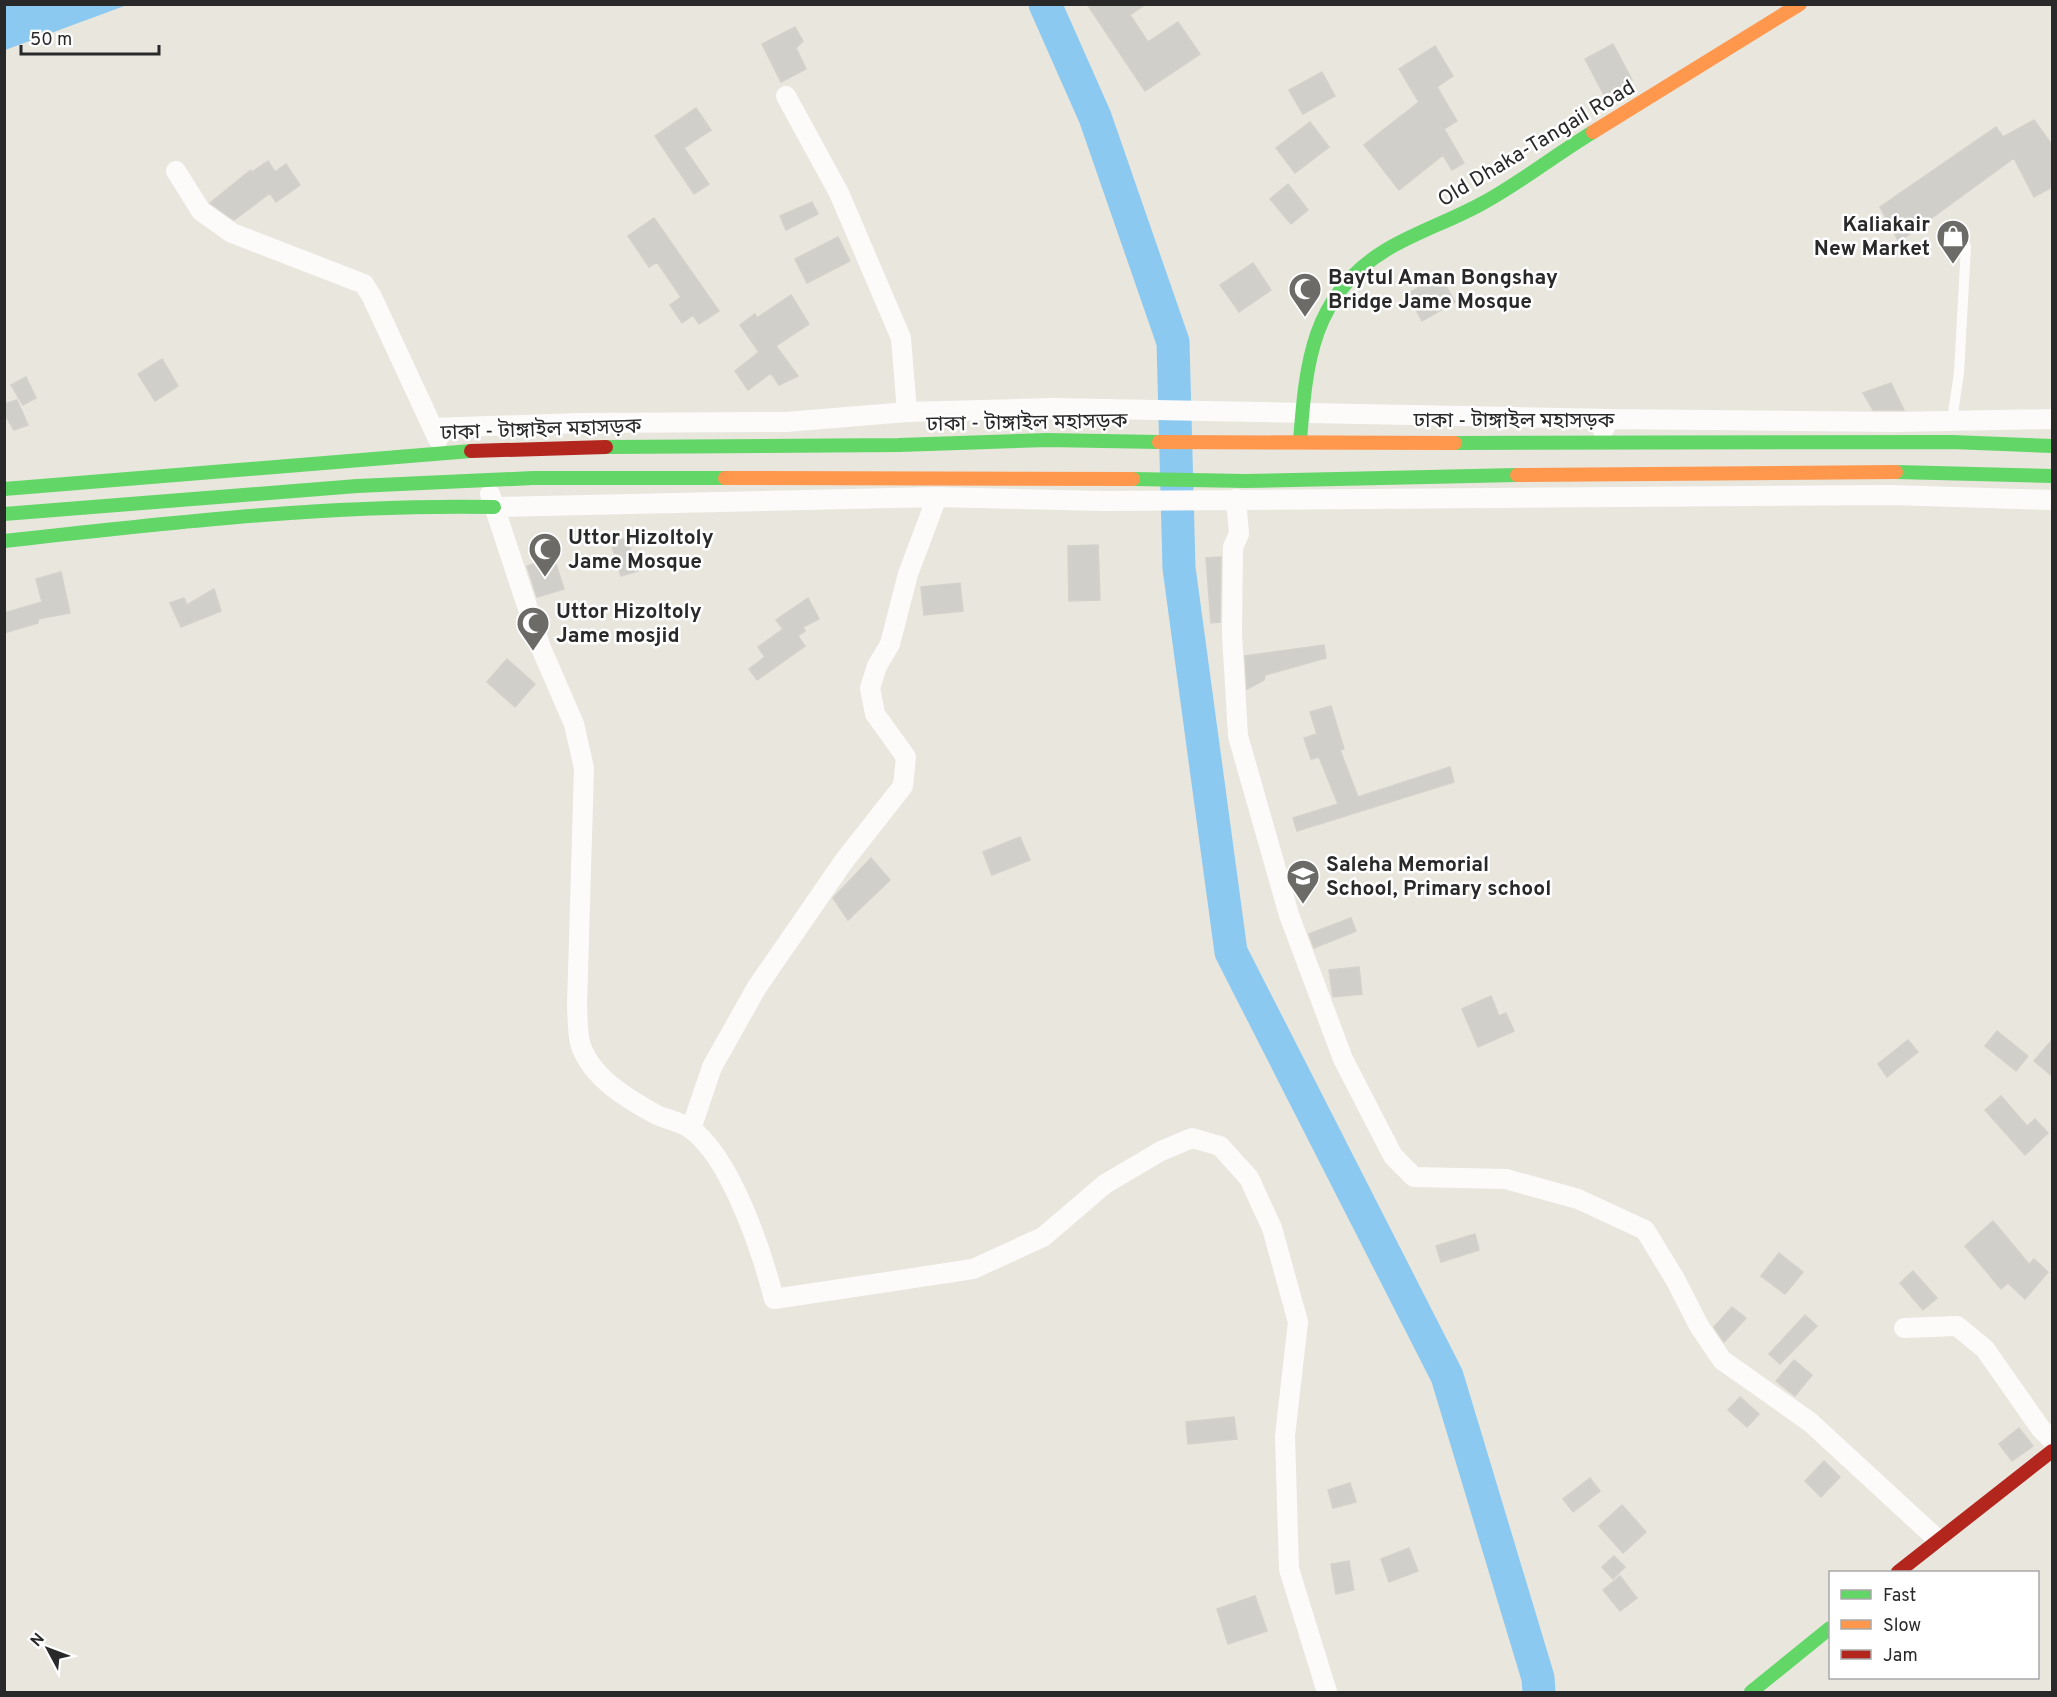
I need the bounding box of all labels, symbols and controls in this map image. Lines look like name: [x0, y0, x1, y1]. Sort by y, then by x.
scale bar: [21, 18, 159, 56]
text: 50 m: [30, 29, 72, 52]
street label: Old Dhaka-Tangail Road: [1433, 75, 1640, 214]
place label: Kaliakair New Market: [1814, 212, 1930, 263]
shop icon: Kaliakair New Market: [1935, 218, 1971, 265]
place label: Baytul Aman Bongshay Bridge Jame Mosque: [1328, 265, 1558, 316]
mosque icon: Baytul Aman Bongshay Bridge Jame Mosque: [1287, 271, 1323, 318]
street label: ঢাকা - টাঙ্গাইল মহাসড়ক: [925, 408, 1129, 439]
street label: ঢাকা - টাঙ্গাইল মহাসড়ক: [1412, 408, 1616, 435]
street label: ঢাকা - টাঙ্গাইল মহাসড়ক: [439, 413, 643, 448]
place label: Uttor Hizoltoly Jame Mosque: [568, 525, 714, 576]
mosque icon: Uttor Hizoltoly Jame Mosque: [527, 531, 563, 578]
place label: Uttor Hizoltoly Jame mosjid: [556, 599, 702, 650]
mosque icon: Uttor Hizoltoly Jame mosjid: [515, 605, 551, 652]
place label: Saleha Memorial School, Primary school: [1326, 852, 1551, 903]
school or university icon: Saleha Memorial School, Primary school: [1285, 858, 1321, 905]
legend: [1829, 1571, 2039, 1679]
text: Fast: [1883, 1585, 1916, 1608]
text: Slow: [1883, 1615, 1921, 1638]
north arrow: [18, 1619, 78, 1679]
text: N: [27, 1630, 50, 1651]
text: Jam: [1883, 1645, 1918, 1668]

